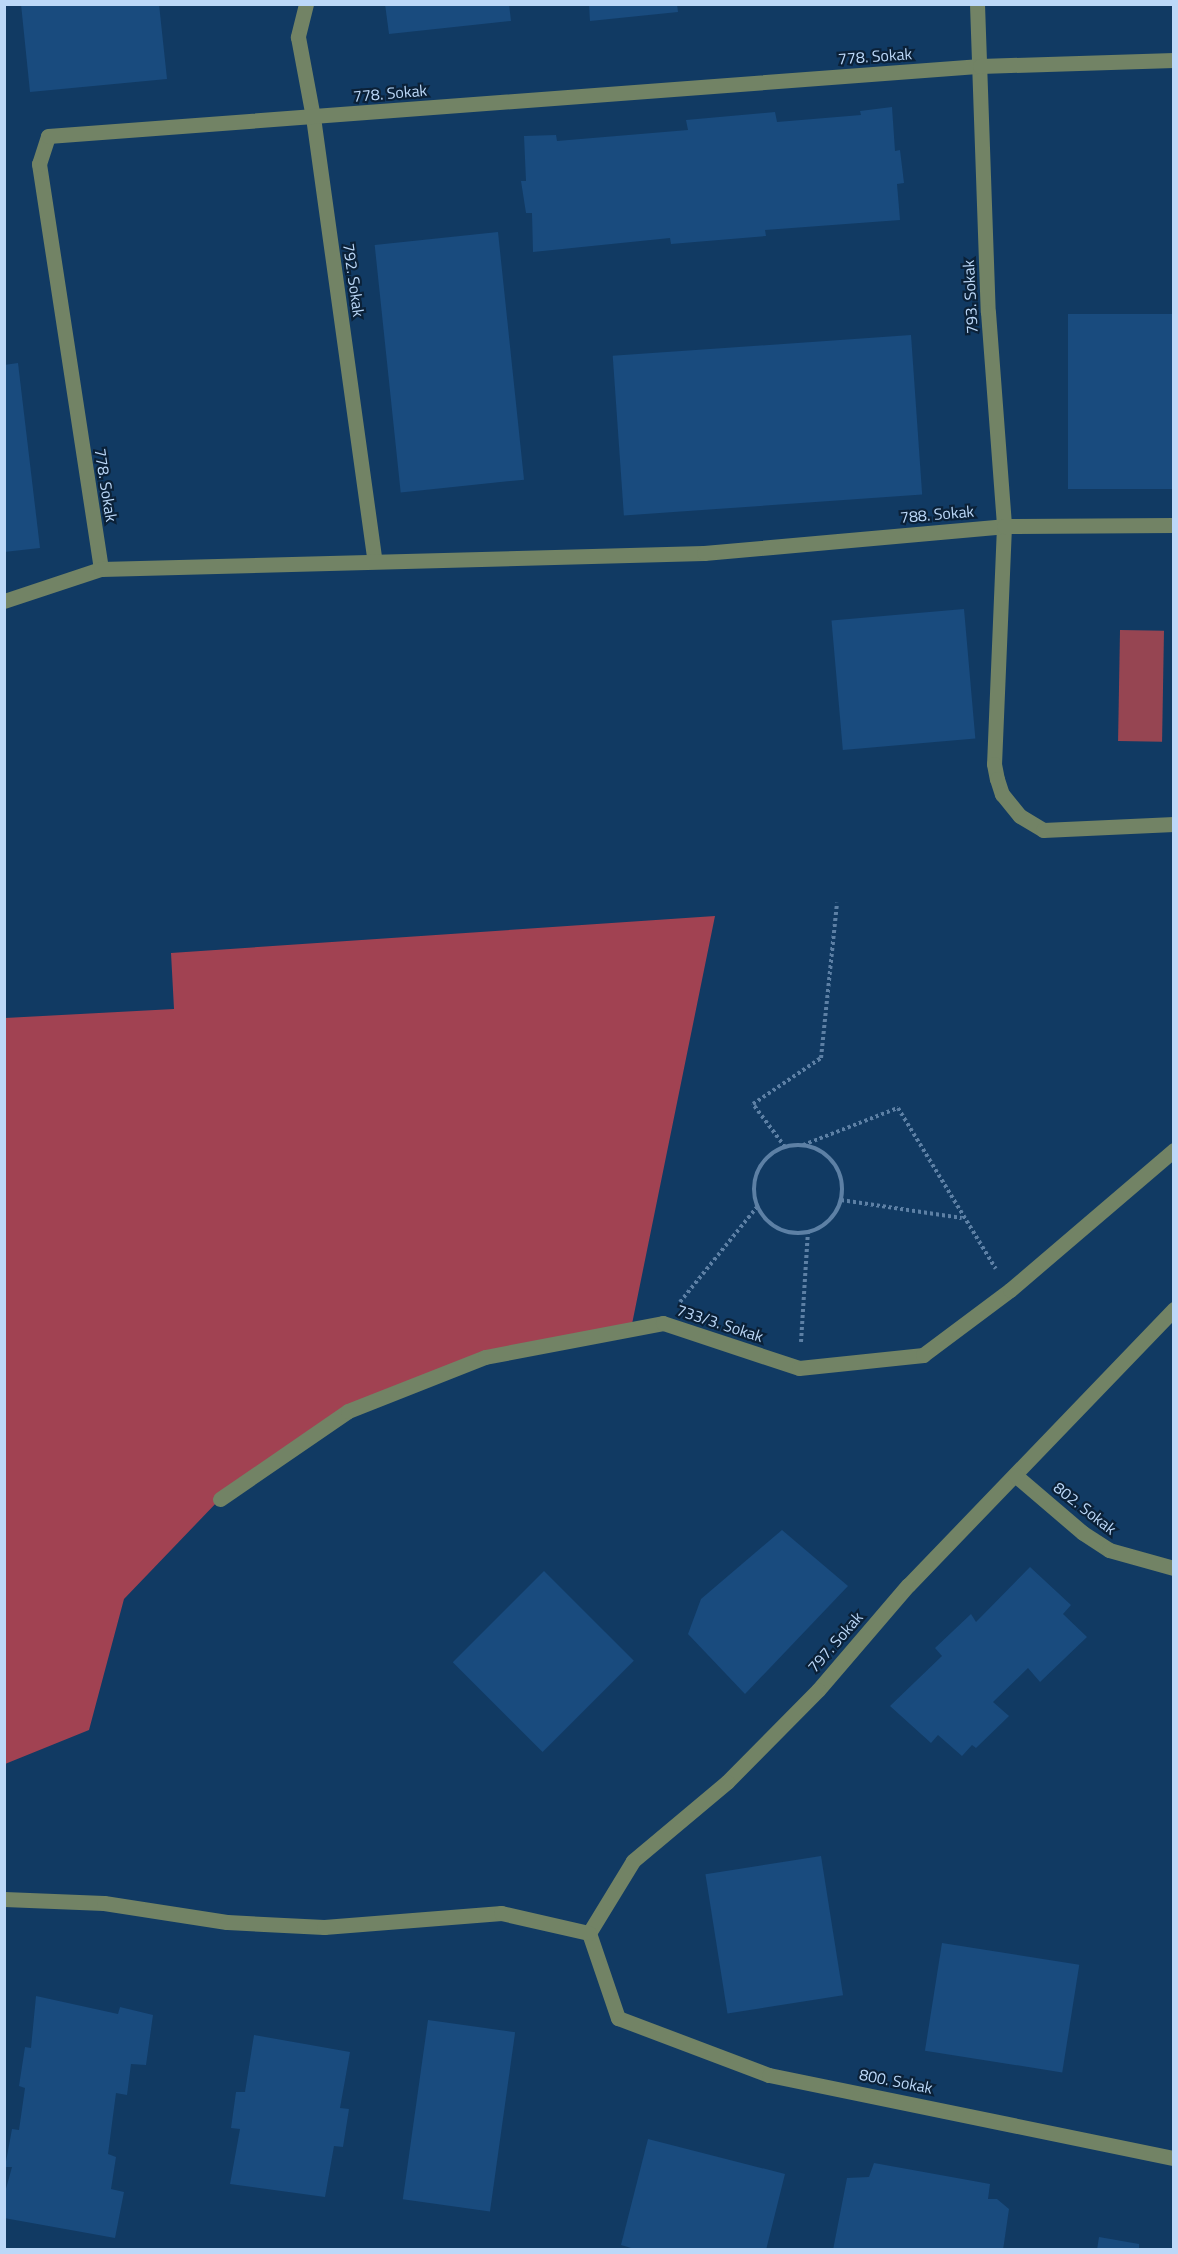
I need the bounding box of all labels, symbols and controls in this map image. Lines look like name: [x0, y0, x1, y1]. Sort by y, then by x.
street label: 778. Sokak: [837, 44, 913, 68]
street label: 778. Sokak: [352, 80, 428, 106]
street label: 792. Sokak: [339, 242, 369, 318]
street label: 793. Sokak: [958, 259, 982, 335]
street label: 778. Sokak: [91, 447, 121, 523]
street label: 788. Sokak: [899, 501, 975, 527]
street label: 733/3. Sokak: [674, 1300, 766, 1346]
street label: 802. Sokak: [1050, 1478, 1120, 1538]
street label: 797. Sokak: [803, 1608, 867, 1676]
street label: 800. Sokak: [858, 2064, 934, 2098]

